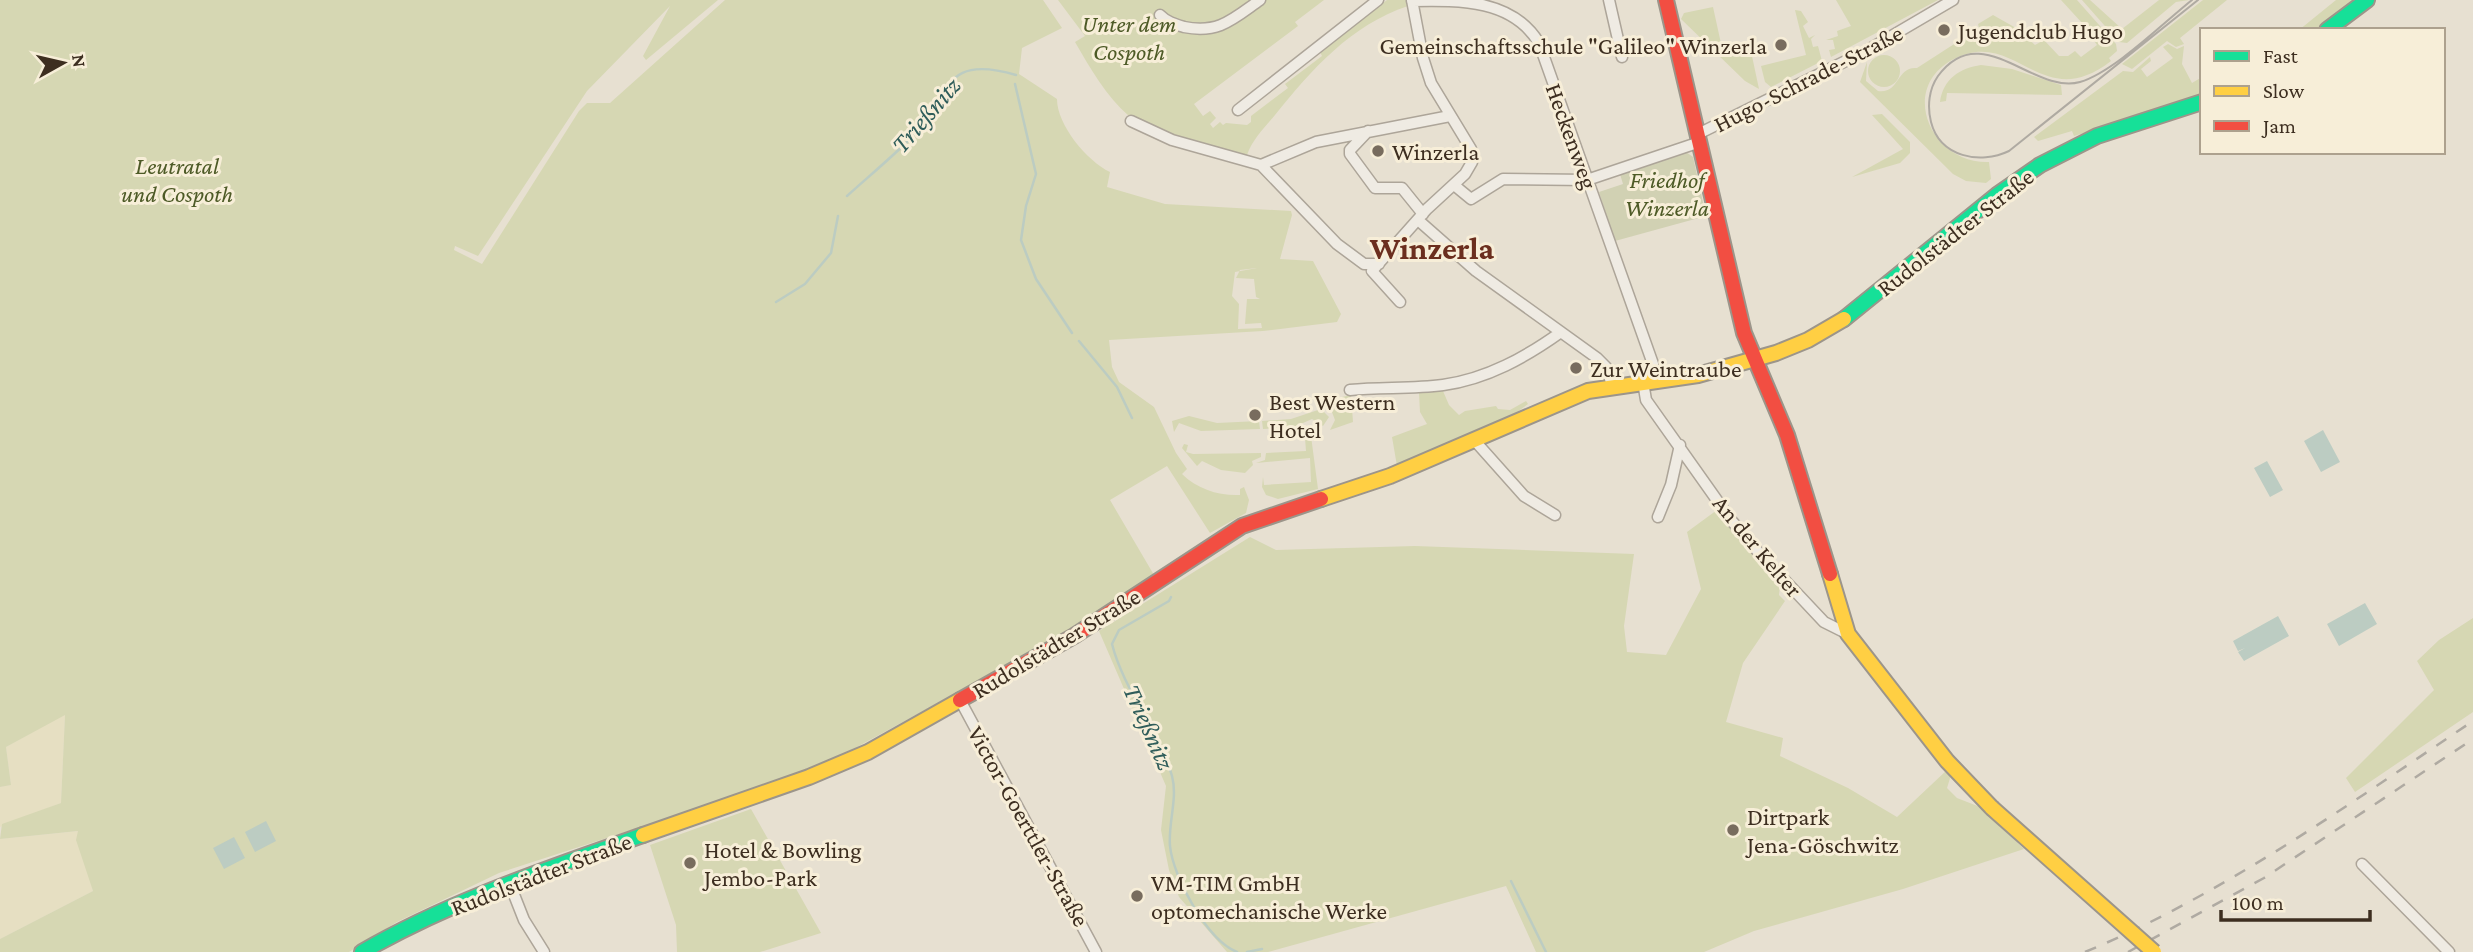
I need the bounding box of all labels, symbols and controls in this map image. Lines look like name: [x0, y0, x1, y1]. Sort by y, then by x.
park label: Unter dem Cospoth: [1082, 10, 1176, 65]
place label: Jugendclub Hugo: [1956, 17, 2123, 44]
street label: Hugo-Schrade-Straße: [1709, 19, 1907, 137]
marker: Jugendclub Hugo: [1936, 22, 1952, 38]
north arrow: [28, 28, 98, 98]
legend: [2200, 28, 2445, 154]
place label: Gemeinschaftsschule "Galileo" Winzerla: [1379, 32, 1767, 59]
marker: Gemeinschaftsschule "Galileo" Winzerla: [1773, 37, 1789, 53]
text: Fast: [2263, 44, 2299, 68]
text: N: [68, 53, 91, 69]
water label: Trießnitz: [885, 71, 967, 159]
text: Slow: [2263, 79, 2305, 103]
street label: Heckenweg: [1540, 80, 1604, 193]
text: Jam: [2261, 114, 2296, 138]
place label: Winzerla: [1392, 138, 1479, 165]
marker: Winzerla: [1370, 143, 1386, 159]
park label: Leutratal und Cospoth: [121, 152, 233, 207]
street label: Rudolstädter Straße: [1871, 163, 2039, 301]
park label: Friedhof Winzerla: [1625, 166, 1709, 221]
district label: Winzerla: [1369, 230, 1495, 266]
place label: Zur Weintraube: [1590, 355, 1741, 382]
marker: Zur Weintraube: [1568, 360, 1584, 376]
place label: Best Western Hotel: [1269, 388, 1395, 443]
marker: Best Western Hotel: [1247, 407, 1263, 423]
street label: An der Kelter: [1708, 490, 1809, 603]
street label: Rudolstädter Straße: [967, 582, 1145, 704]
water label: Trießnitz: [1117, 680, 1181, 774]
street label: Victor-Goerttler-Straße: [963, 721, 1095, 931]
place label: Dirtpark Jena-Göschwitz: [1745, 803, 1899, 858]
marker: Dirtpark Jena-Göschwitz: [1725, 822, 1741, 838]
street label: Rudolstädter Straße: [447, 827, 635, 921]
place label: Hotel & Bowling Jembo-Park: [702, 836, 862, 891]
marker: Hotel & Bowling Jembo-Park: [682, 855, 698, 871]
place label: VM-TIM GmbH optomechanische Werke: [1151, 869, 1387, 924]
scale bar: [2221, 878, 2370, 922]
marker: VM-TIM GmbH optomechanische Werke: [1129, 888, 1145, 904]
text: 100 m: [2232, 891, 2284, 915]

